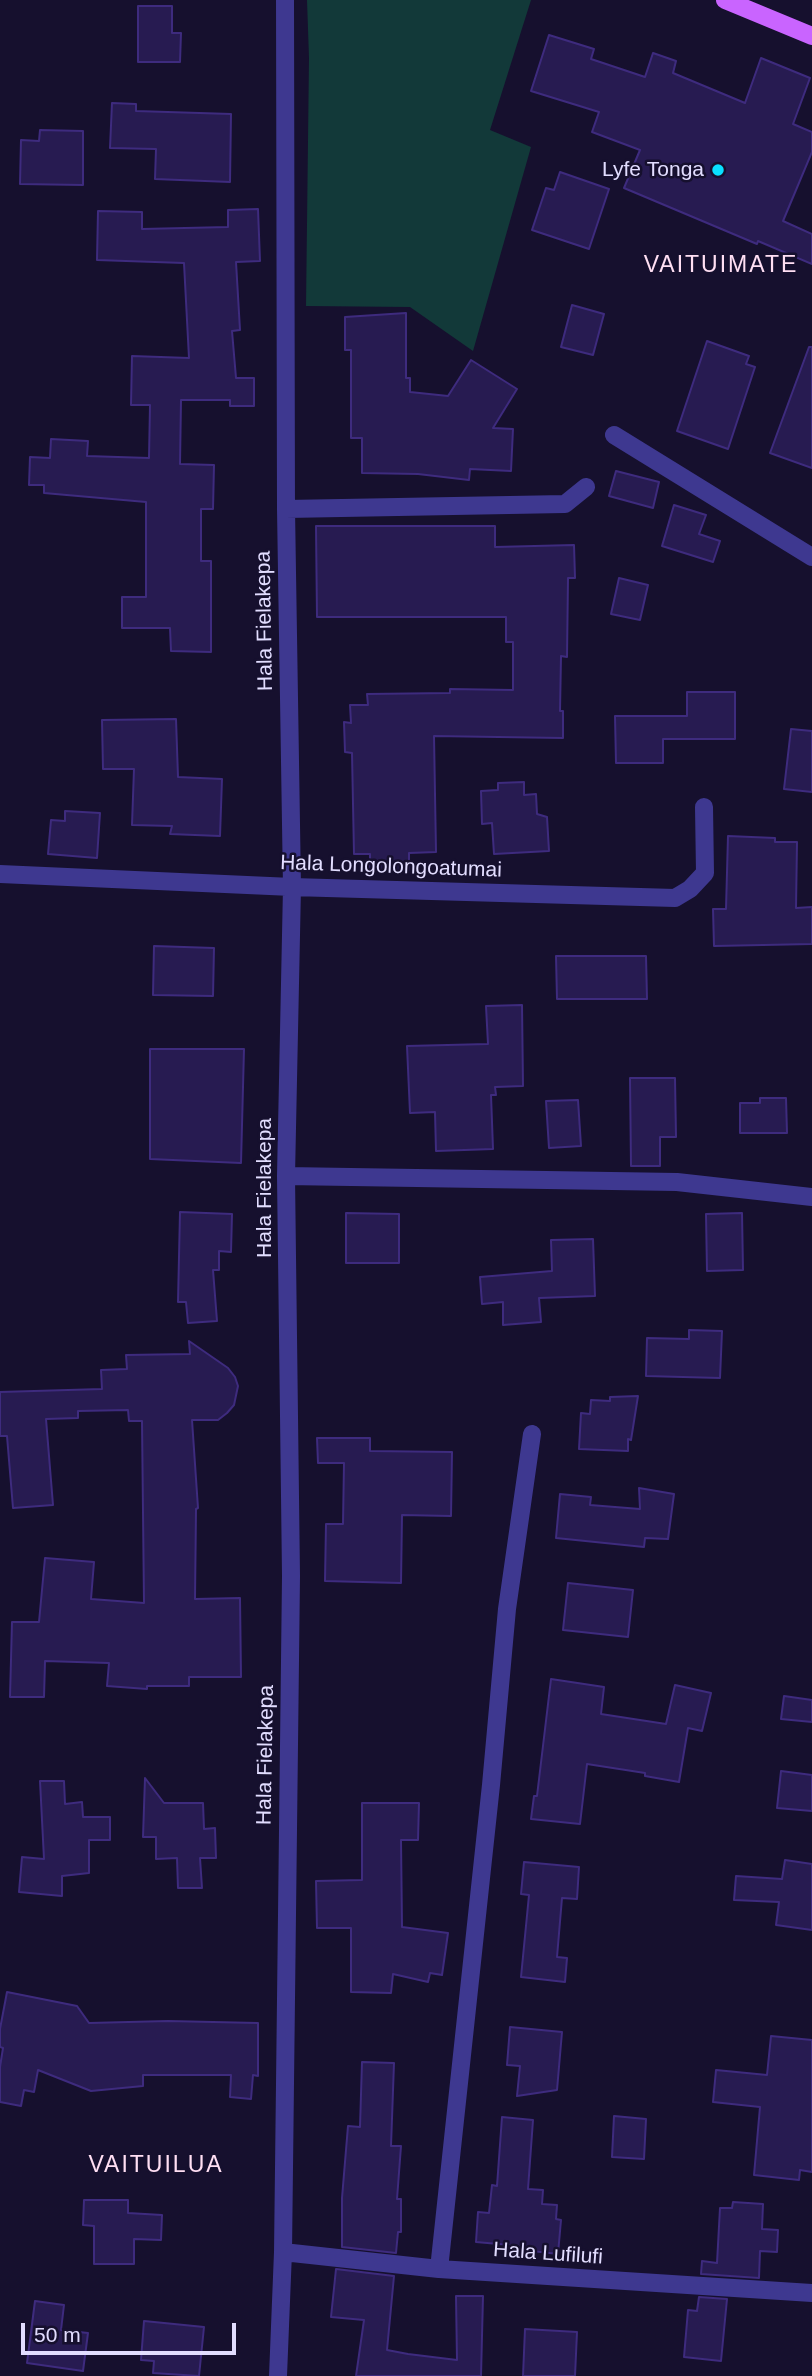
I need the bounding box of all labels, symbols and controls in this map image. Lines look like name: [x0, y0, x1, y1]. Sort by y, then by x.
place label: Lyfe Tonga: [602, 157, 704, 183]
marker: Lyfe Tonga: [710, 162, 726, 178]
district label: VAITUIMATE: [645, 252, 797, 280]
street label: Hala Fielakepa: [251, 551, 279, 691]
street label: Hala Longolongoatumai: [280, 851, 502, 883]
street label: Hala Fielakepa: [252, 1118, 278, 1258]
street label: Hala Fielakepa: [252, 1685, 280, 1825]
district label: VAITUILUA: [90, 2152, 222, 2180]
street label: Hala Lufilufi: [492, 2238, 604, 2270]
scale bar: [24, 2310, 240, 2354]
text: 50 m: [34, 2323, 81, 2346]

